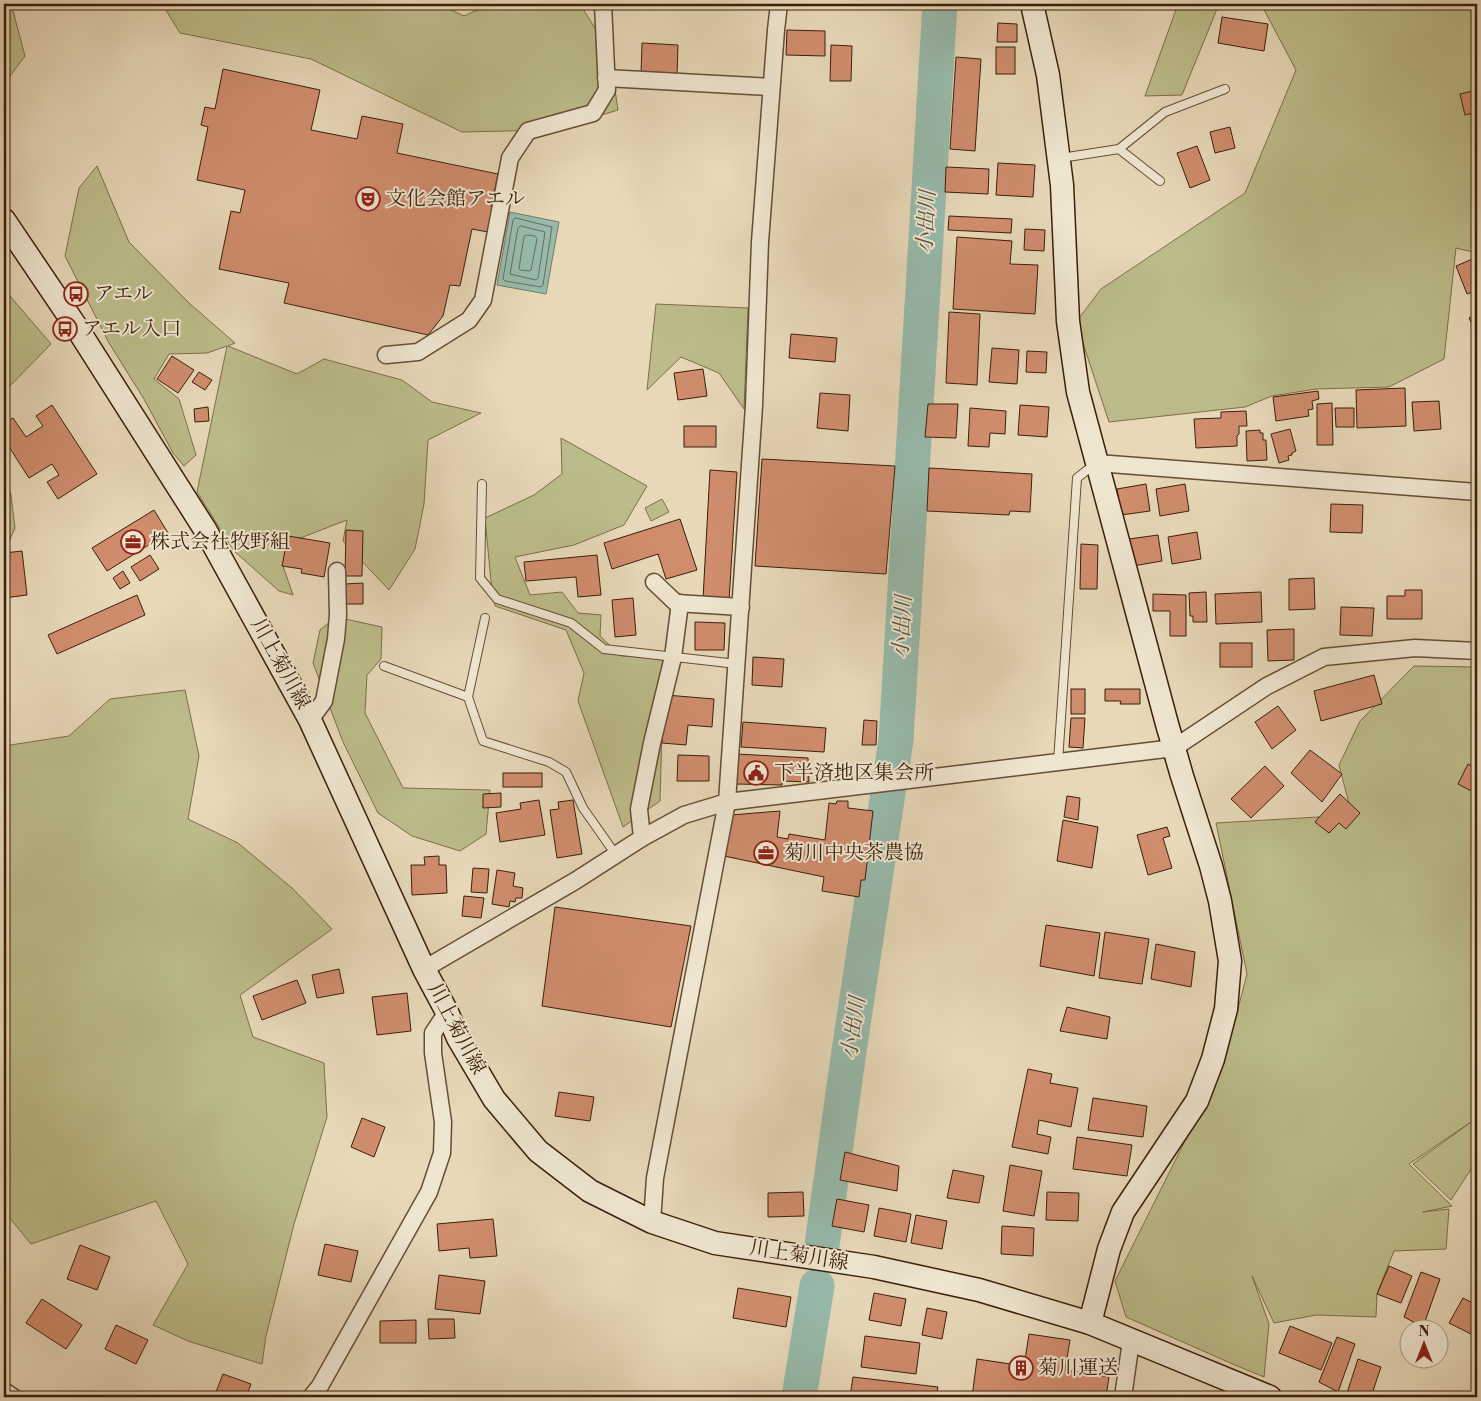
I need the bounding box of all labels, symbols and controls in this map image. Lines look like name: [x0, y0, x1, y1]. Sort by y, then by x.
theatre icon: 文化会館アエル: [355, 186, 381, 212]
place label: 文化会館アエル: [386, 187, 525, 212]
water label: 小出川: [912, 188, 942, 254]
bus stop icon: アエル: [63, 281, 89, 307]
place label: アエル: [94, 282, 153, 307]
bus stop icon: アエル入口: [52, 316, 78, 342]
place label: アエル入口: [82, 317, 181, 342]
office icon: 株式会社牧野組: [120, 529, 146, 555]
place label: 株式会社牧野組: [150, 530, 290, 555]
water label: 小出川: [888, 593, 918, 659]
street label: 川上菊川線: [245, 614, 315, 714]
public building icon: 下半済地区集会所: [743, 760, 769, 786]
place label: 下半済地区集会所: [774, 761, 934, 786]
office icon: 菊川中央茶農協: [753, 840, 779, 866]
place label: 菊川中央茶農協: [784, 841, 924, 866]
street label: 川上菊川線: [421, 979, 491, 1079]
water label: 小出川: [837, 993, 872, 1061]
street label: 川上菊川線: [748, 1236, 850, 1276]
north arrow: [1398, 1318, 1448, 1368]
text: N: [1418, 1323, 1430, 1341]
building icon: 菊川運送: [1008, 1355, 1034, 1381]
place label: 菊川運送: [1038, 1356, 1118, 1381]

